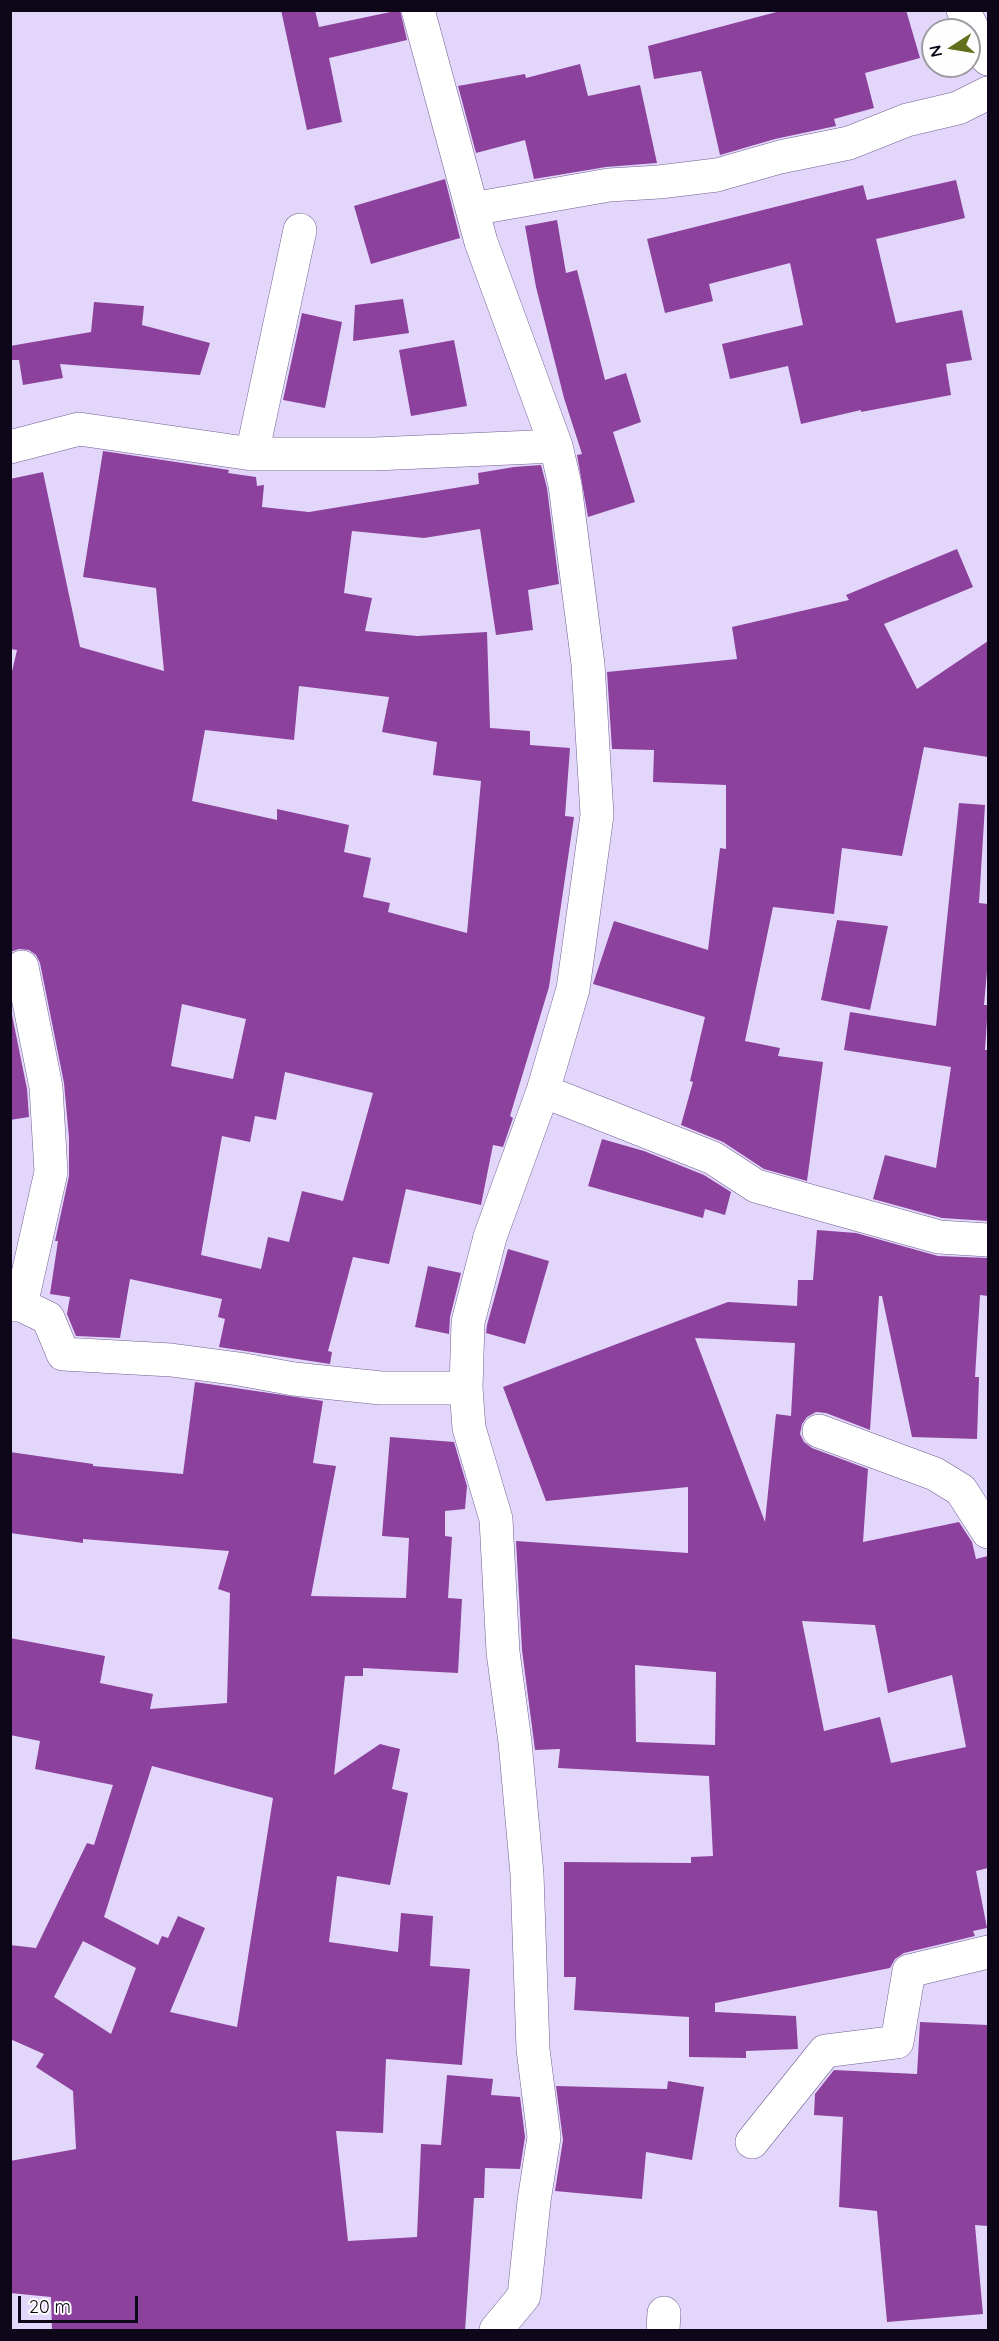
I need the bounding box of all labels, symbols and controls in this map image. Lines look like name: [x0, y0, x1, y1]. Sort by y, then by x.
north arrow: [921, 18, 981, 78]
text: N: [924, 44, 946, 59]
scale bar: [21, 2284, 141, 2322]
text: 20 m: [29, 2295, 71, 2318]

